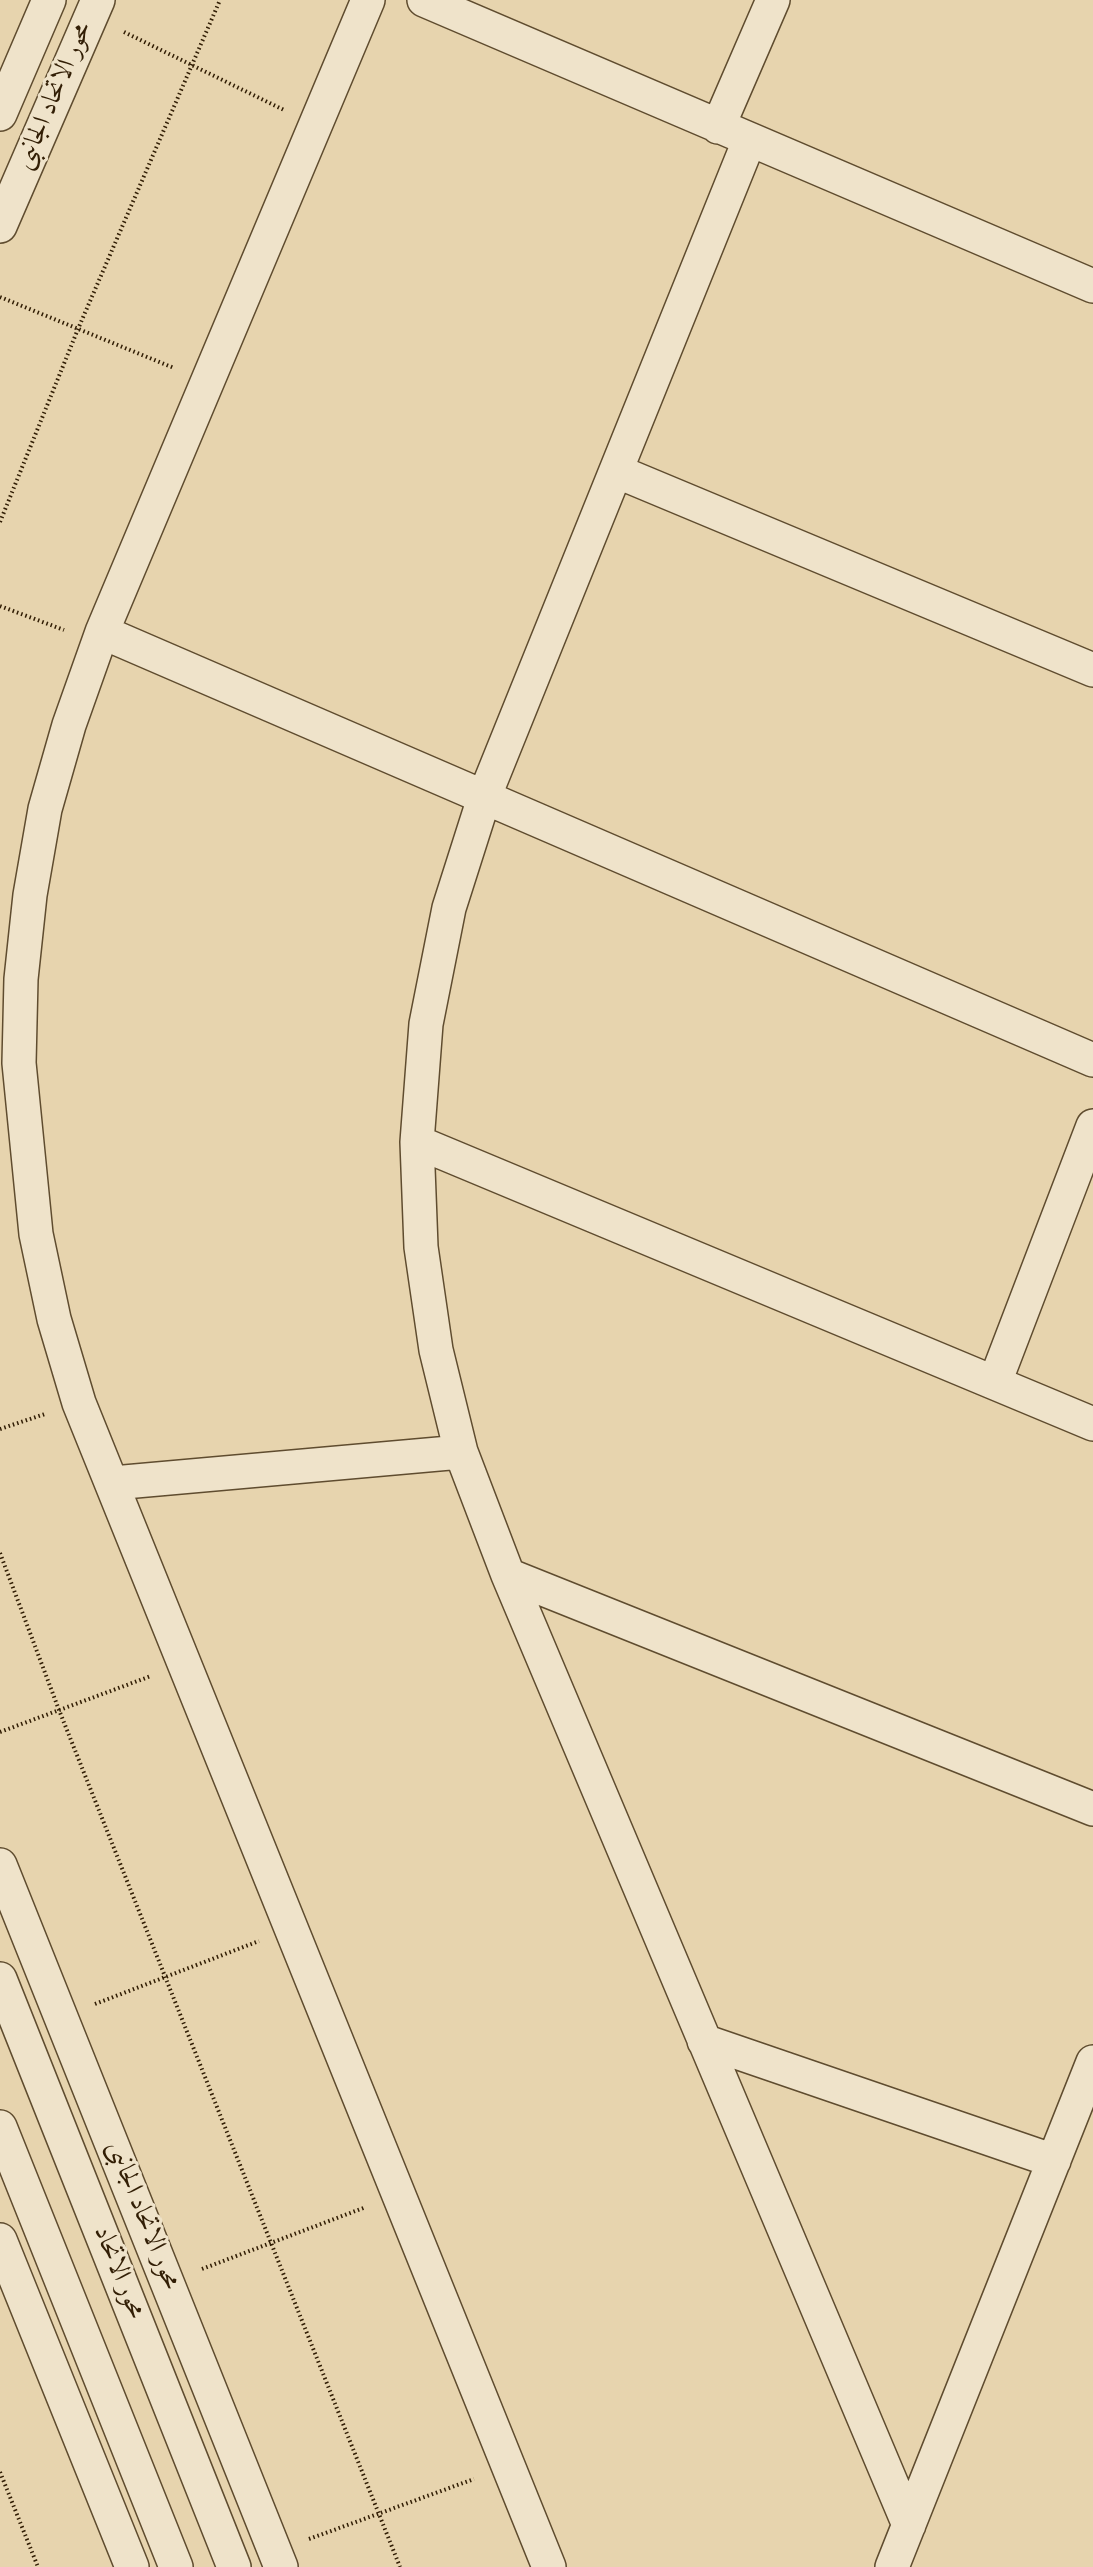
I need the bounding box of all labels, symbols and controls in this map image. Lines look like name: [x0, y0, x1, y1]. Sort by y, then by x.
street label: محور الاتحاد الجانبى: [11, 19, 101, 175]
street label: محور الاتحاد الجانبى: [97, 2137, 185, 2295]
street label: محور الاتحاد: [84, 2222, 150, 2324]

